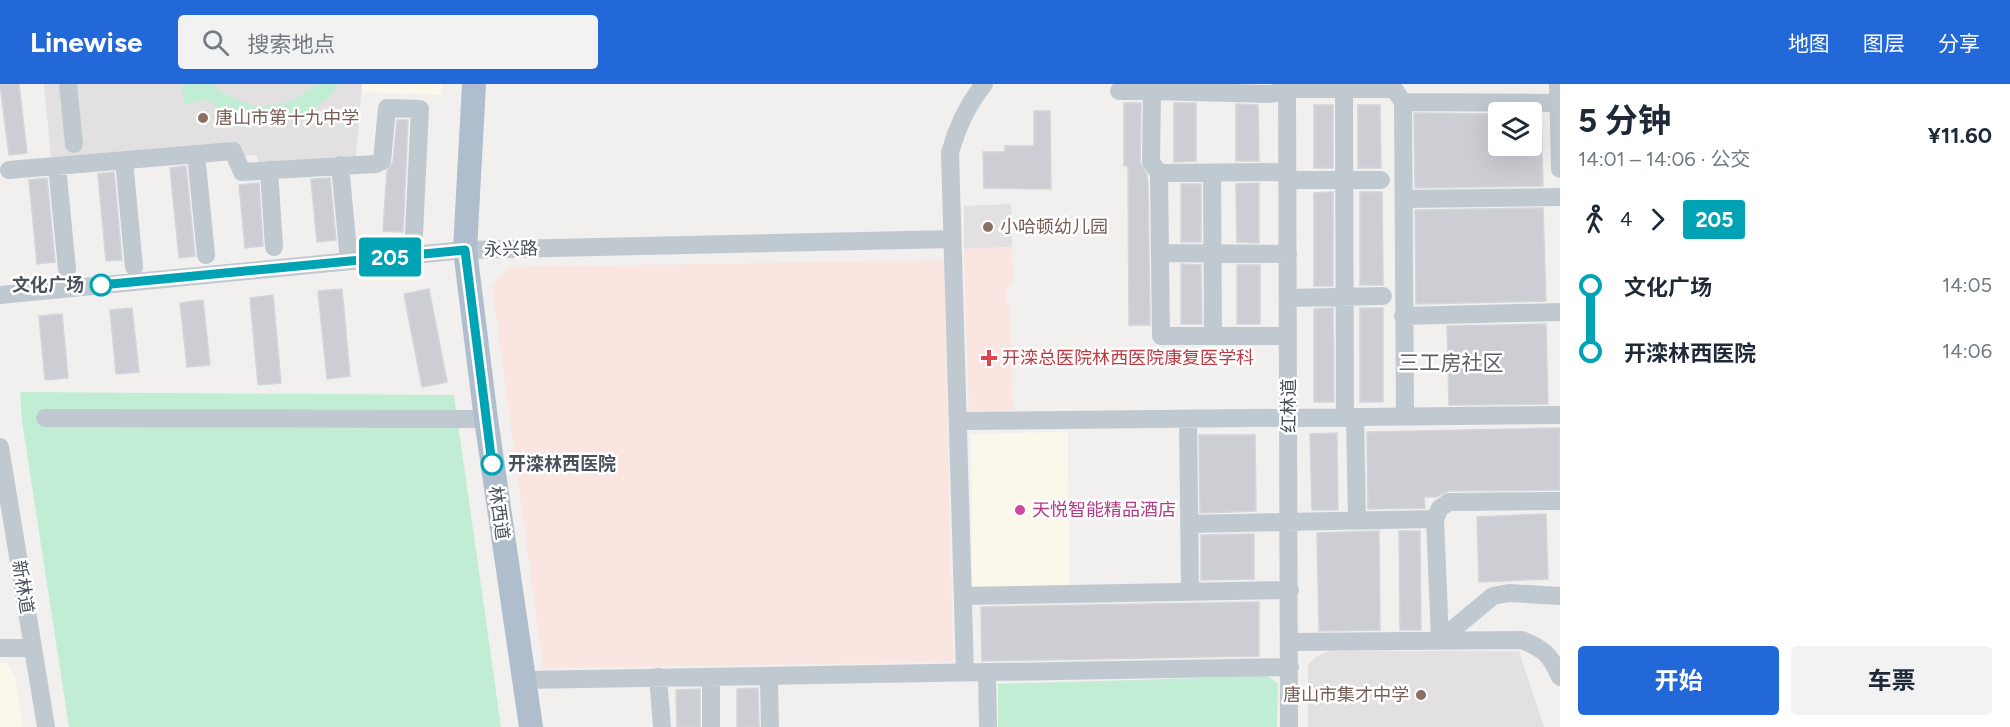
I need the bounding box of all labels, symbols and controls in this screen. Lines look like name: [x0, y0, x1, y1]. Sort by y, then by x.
search box: [178, 15, 598, 69]
text: Linewise: [30, 25, 142, 59]
icon: search: [199, 26, 232, 59]
text: 搜索地点: [247, 31, 335, 58]
text: 地图: [1788, 31, 1830, 56]
text: 图层: [1863, 31, 1905, 56]
text: 分享: [1938, 31, 1980, 56]
text: 5 分钟: [1578, 101, 1671, 140]
map controls: [1488, 102, 1542, 156]
button: layers: [1488, 102, 1542, 156]
place label: 唐山市第十九中学: [215, 107, 359, 129]
marker: 唐山市第十九中学: [196, 111, 210, 125]
text: ¥11.60: [1928, 122, 1992, 149]
text: 14:01 – 14:06 · 公交: [1578, 147, 1751, 171]
icon: walk: [1578, 203, 1611, 236]
icon: forward: [1641, 203, 1674, 236]
text: 4: [1620, 207, 1632, 231]
text: 205: [1695, 207, 1733, 232]
place label: 小哈顿幼儿园: [1000, 216, 1108, 238]
marker: 小哈顿幼儿园: [981, 220, 995, 234]
line badge: 205: [356, 238, 424, 276]
street label: 永兴路: [484, 238, 538, 260]
text: 205: [371, 245, 409, 270]
text: 14:05: [1942, 273, 1992, 297]
place label: 文化广场: [12, 274, 84, 296]
marker: 文化广场: [90, 274, 112, 296]
text: 文化广场: [1624, 274, 1712, 301]
text: 14:06: [1942, 339, 1992, 363]
text: 开滦林西医院: [1624, 340, 1756, 367]
place label: 开滦总医院林西医院康复医学科: [1002, 347, 1254, 369]
marker: 开滦总医院林西医院康复医学科: [980, 349, 998, 367]
district label: 三工房社区: [1399, 350, 1504, 375]
street label: 红林道: [1278, 379, 1300, 433]
marker: 开滦林西医院: [481, 453, 503, 475]
place label: 开滦林西医院: [508, 453, 616, 475]
street label: 林西道: [484, 485, 514, 541]
place label: 天悦智能精品酒店: [1032, 499, 1176, 521]
marker: 天悦智能精品酒店: [1013, 503, 1027, 517]
street label: 新林道: [8, 559, 38, 615]
button: 开始: [1578, 646, 1779, 715]
button: 车票: [1791, 646, 1992, 715]
place label: 唐山市集才中学: [1283, 684, 1409, 706]
marker: 唐山市集才中学: [1414, 688, 1428, 702]

